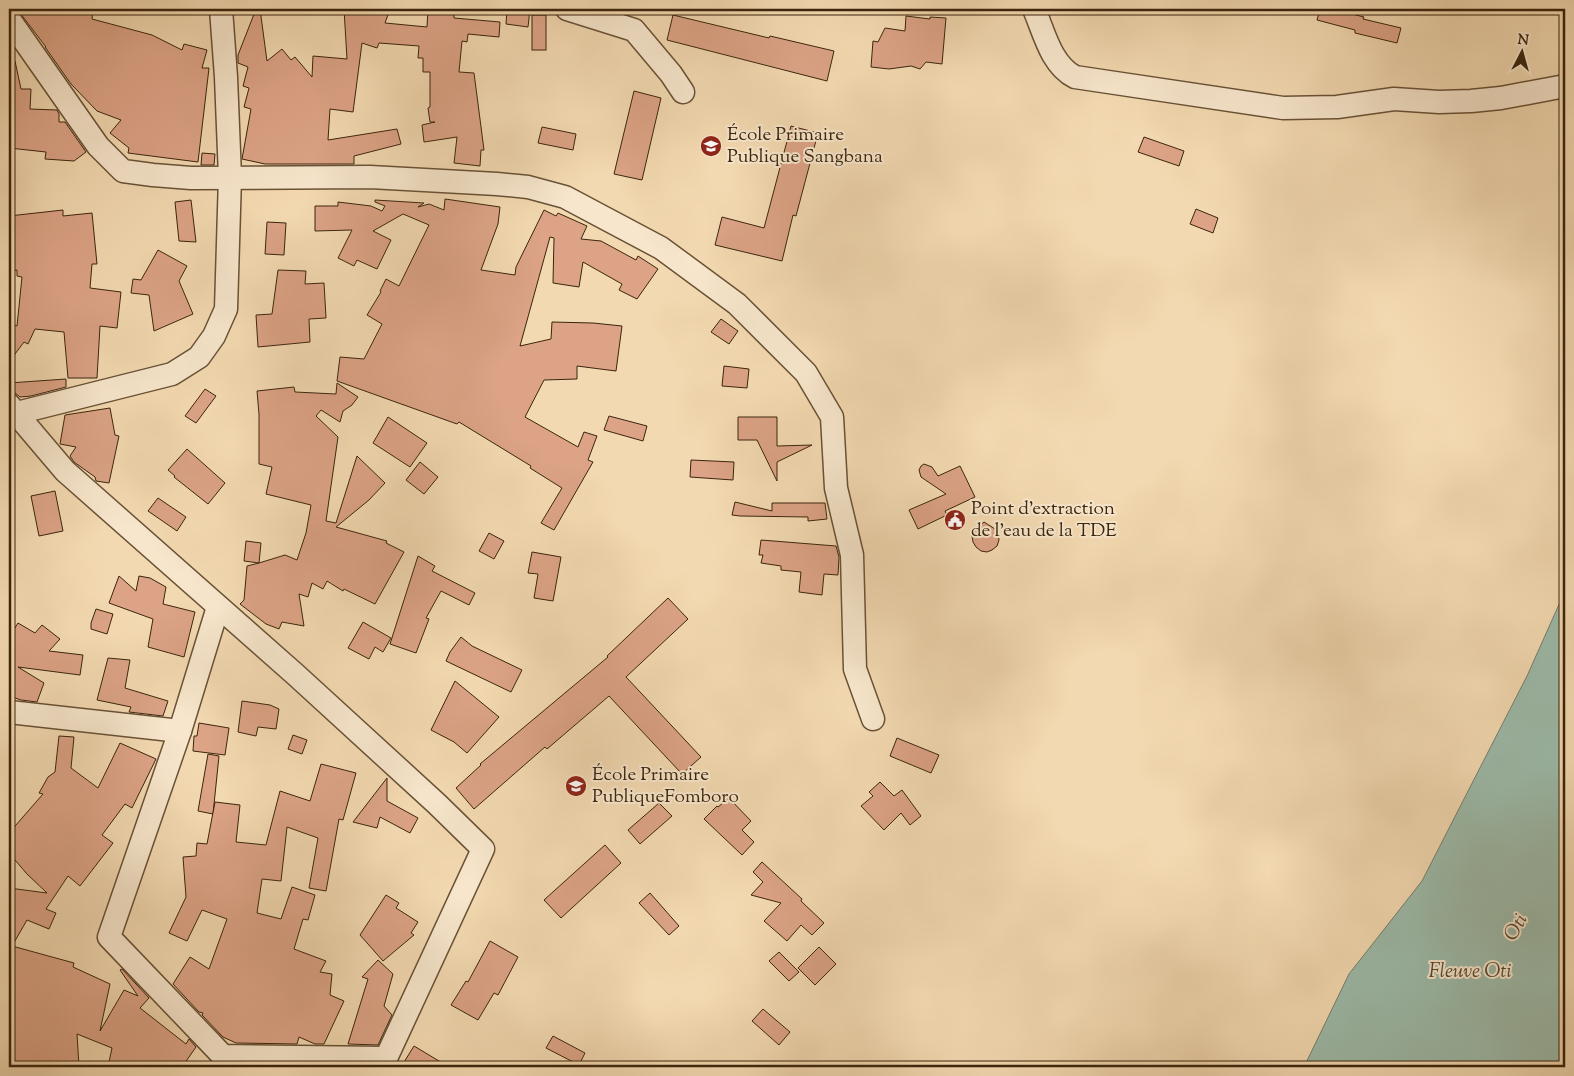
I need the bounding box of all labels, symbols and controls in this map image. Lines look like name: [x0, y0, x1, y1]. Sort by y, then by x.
north arrow: [1496, 28, 1546, 78]
text: N: [1517, 31, 1530, 52]
place label: École Primaire Publique Sangbana: [727, 122, 883, 171]
school or university icon: École Primaire Publique Sangbana: [699, 134, 723, 158]
place label: Point d'extraction de l'eau de la TDE: [971, 496, 1117, 545]
public building icon: Point d'extraction de l'eau de la TDE: [943, 508, 967, 532]
place label: École Primaire PubliqueFomboro: [592, 762, 739, 811]
school or university icon: École Primaire PubliqueFomboro: [564, 774, 588, 798]
water label: Oti: [1498, 909, 1536, 947]
water label: Fleuve Oti: [1429, 958, 1512, 987]

